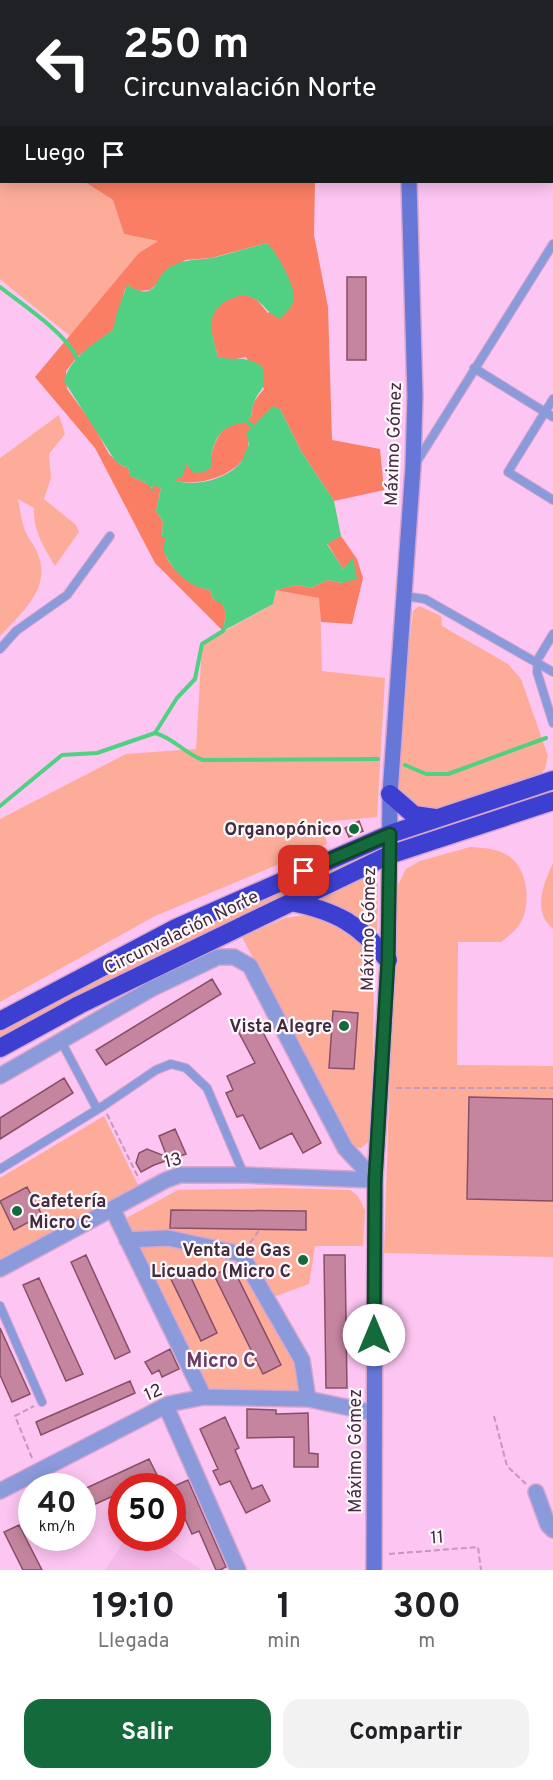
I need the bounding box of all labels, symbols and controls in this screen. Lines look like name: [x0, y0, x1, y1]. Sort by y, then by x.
text: 250 m: [123, 20, 249, 73]
icon: left: [24, 24, 102, 102]
text: Circunvalación Norte: [123, 72, 377, 106]
icon: arrive: [97, 138, 130, 171]
text: Luego: [24, 141, 85, 168]
street label: Máximo Gómez: [381, 382, 408, 506]
place label: Organopónico: [224, 819, 342, 842]
marker: Organopónico: [347, 822, 361, 836]
pin: [278, 845, 329, 896]
icon: arrive: [287, 854, 320, 887]
street label: Máximo Gómez: [357, 867, 382, 991]
street label: Circunvalación Norte: [101, 886, 263, 981]
place label: Vista Alegre: [229, 1016, 332, 1039]
marker: Vista Alegre: [337, 1019, 351, 1033]
street label: 13: [162, 1148, 184, 1175]
place label: Cafetería Micro C: [29, 1191, 106, 1235]
marker: Cafetería Micro C: [10, 1204, 24, 1218]
place label: Venta de Gas Licuado (Micro C: [151, 1240, 291, 1284]
marker: Venta de Gas Licuado (Micro C: [296, 1253, 310, 1267]
position arrow: [342, 1303, 406, 1367]
district label: Micro C: [186, 1349, 256, 1375]
street label: 12: [141, 1379, 166, 1407]
street label: Máximo Gómez: [345, 1389, 368, 1513]
speed limit sign: 50: [108, 1473, 186, 1551]
text: 40: [37, 1486, 77, 1523]
text: km/h: [39, 1518, 75, 1537]
street label: 11: [430, 1527, 445, 1550]
text: 19:10: [92, 1585, 175, 1631]
text: 1: [277, 1585, 291, 1631]
text: 300: [392, 1585, 461, 1631]
text: Llegada: [98, 1629, 169, 1655]
text: min: [267, 1629, 301, 1655]
text: m: [418, 1629, 435, 1655]
button: Salir: [24, 1699, 271, 1768]
button: Compartir: [283, 1699, 529, 1768]

